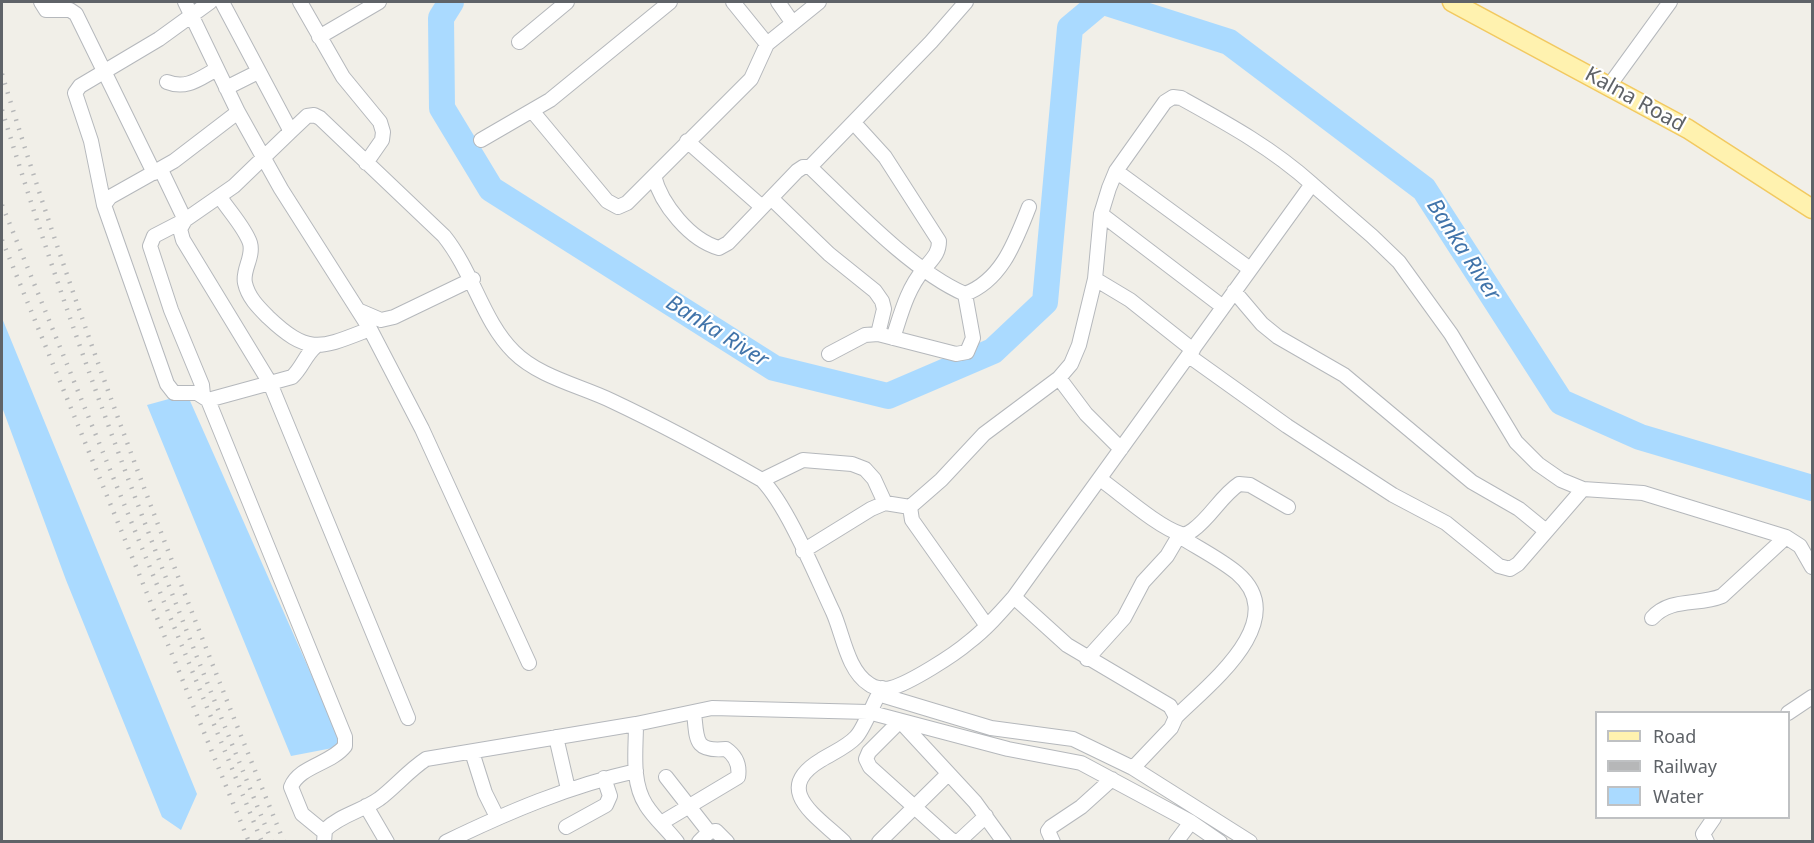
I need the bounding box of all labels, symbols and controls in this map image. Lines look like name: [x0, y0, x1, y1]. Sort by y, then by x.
street label: Kalna Road: [1580, 62, 1690, 138]
water label: Banka River: [1420, 194, 1506, 306]
water label: Banka River: [661, 290, 773, 374]
legend: [1595, 711, 1790, 819]
text: Road: [1653, 724, 1696, 748]
text: Railway: [1653, 754, 1717, 778]
text: Water: [1653, 784, 1704, 808]

